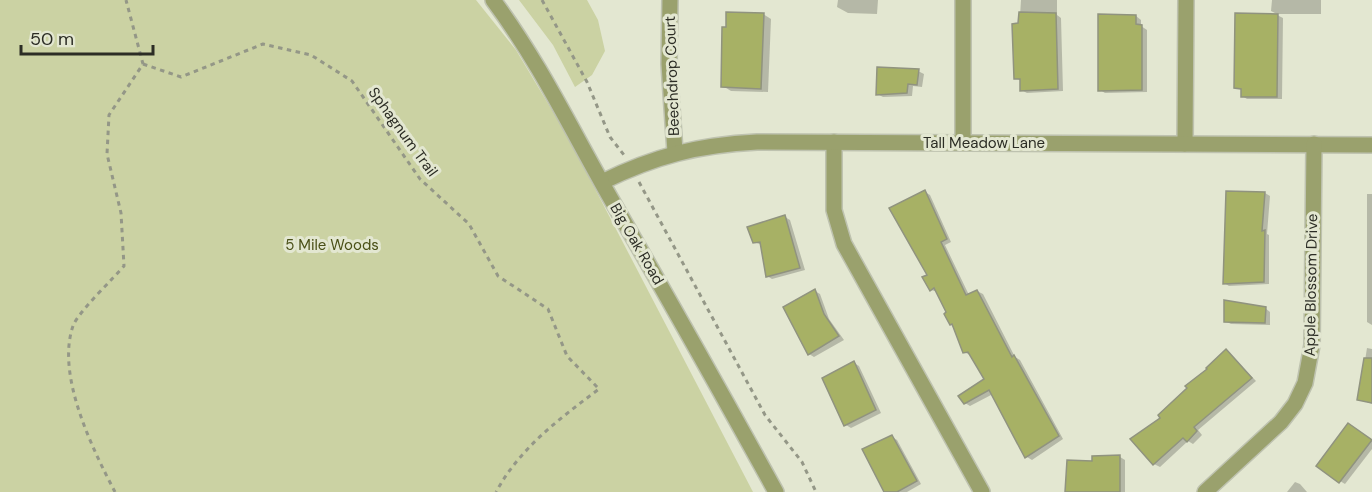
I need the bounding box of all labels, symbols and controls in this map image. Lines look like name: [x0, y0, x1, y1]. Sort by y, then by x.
street label: Beechdrop Court: [660, 16, 684, 136]
scale bar: [21, 18, 153, 56]
text: 50 m: [30, 27, 74, 51]
street label: Sphagnum Trail: [364, 83, 442, 181]
street label: Tall Meadow Lane: [923, 133, 1045, 153]
street label: Big Oak Road: [606, 199, 668, 289]
street label: Apple Blossom Drive: [1300, 213, 1322, 357]
park label: 5 Mile Woods: [285, 235, 379, 255]

